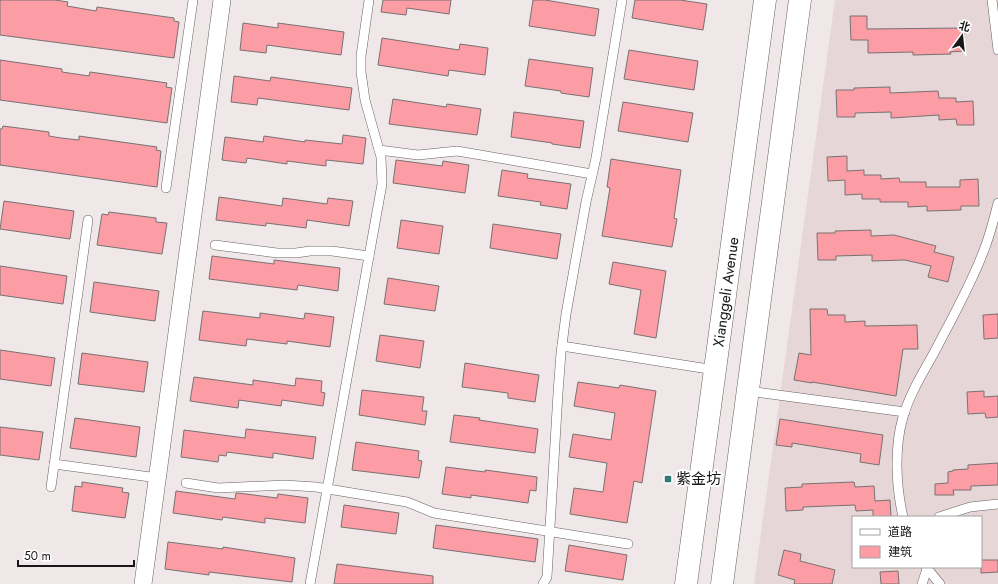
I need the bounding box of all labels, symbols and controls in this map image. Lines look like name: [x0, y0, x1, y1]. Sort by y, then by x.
north arrow: [942, 16, 982, 56]
text: 北: [957, 17, 972, 35]
street label: Xianggeli Avenue: [707, 235, 745, 348]
place label: 紫金坊: [676, 468, 721, 490]
marker: 紫金坊: [663, 474, 673, 484]
legend: [852, 516, 982, 568]
text: 道路: [888, 523, 912, 541]
scale bar: [18, 542, 134, 568]
text: 建筑: [888, 543, 912, 561]
text: 50 m: [24, 547, 51, 565]

